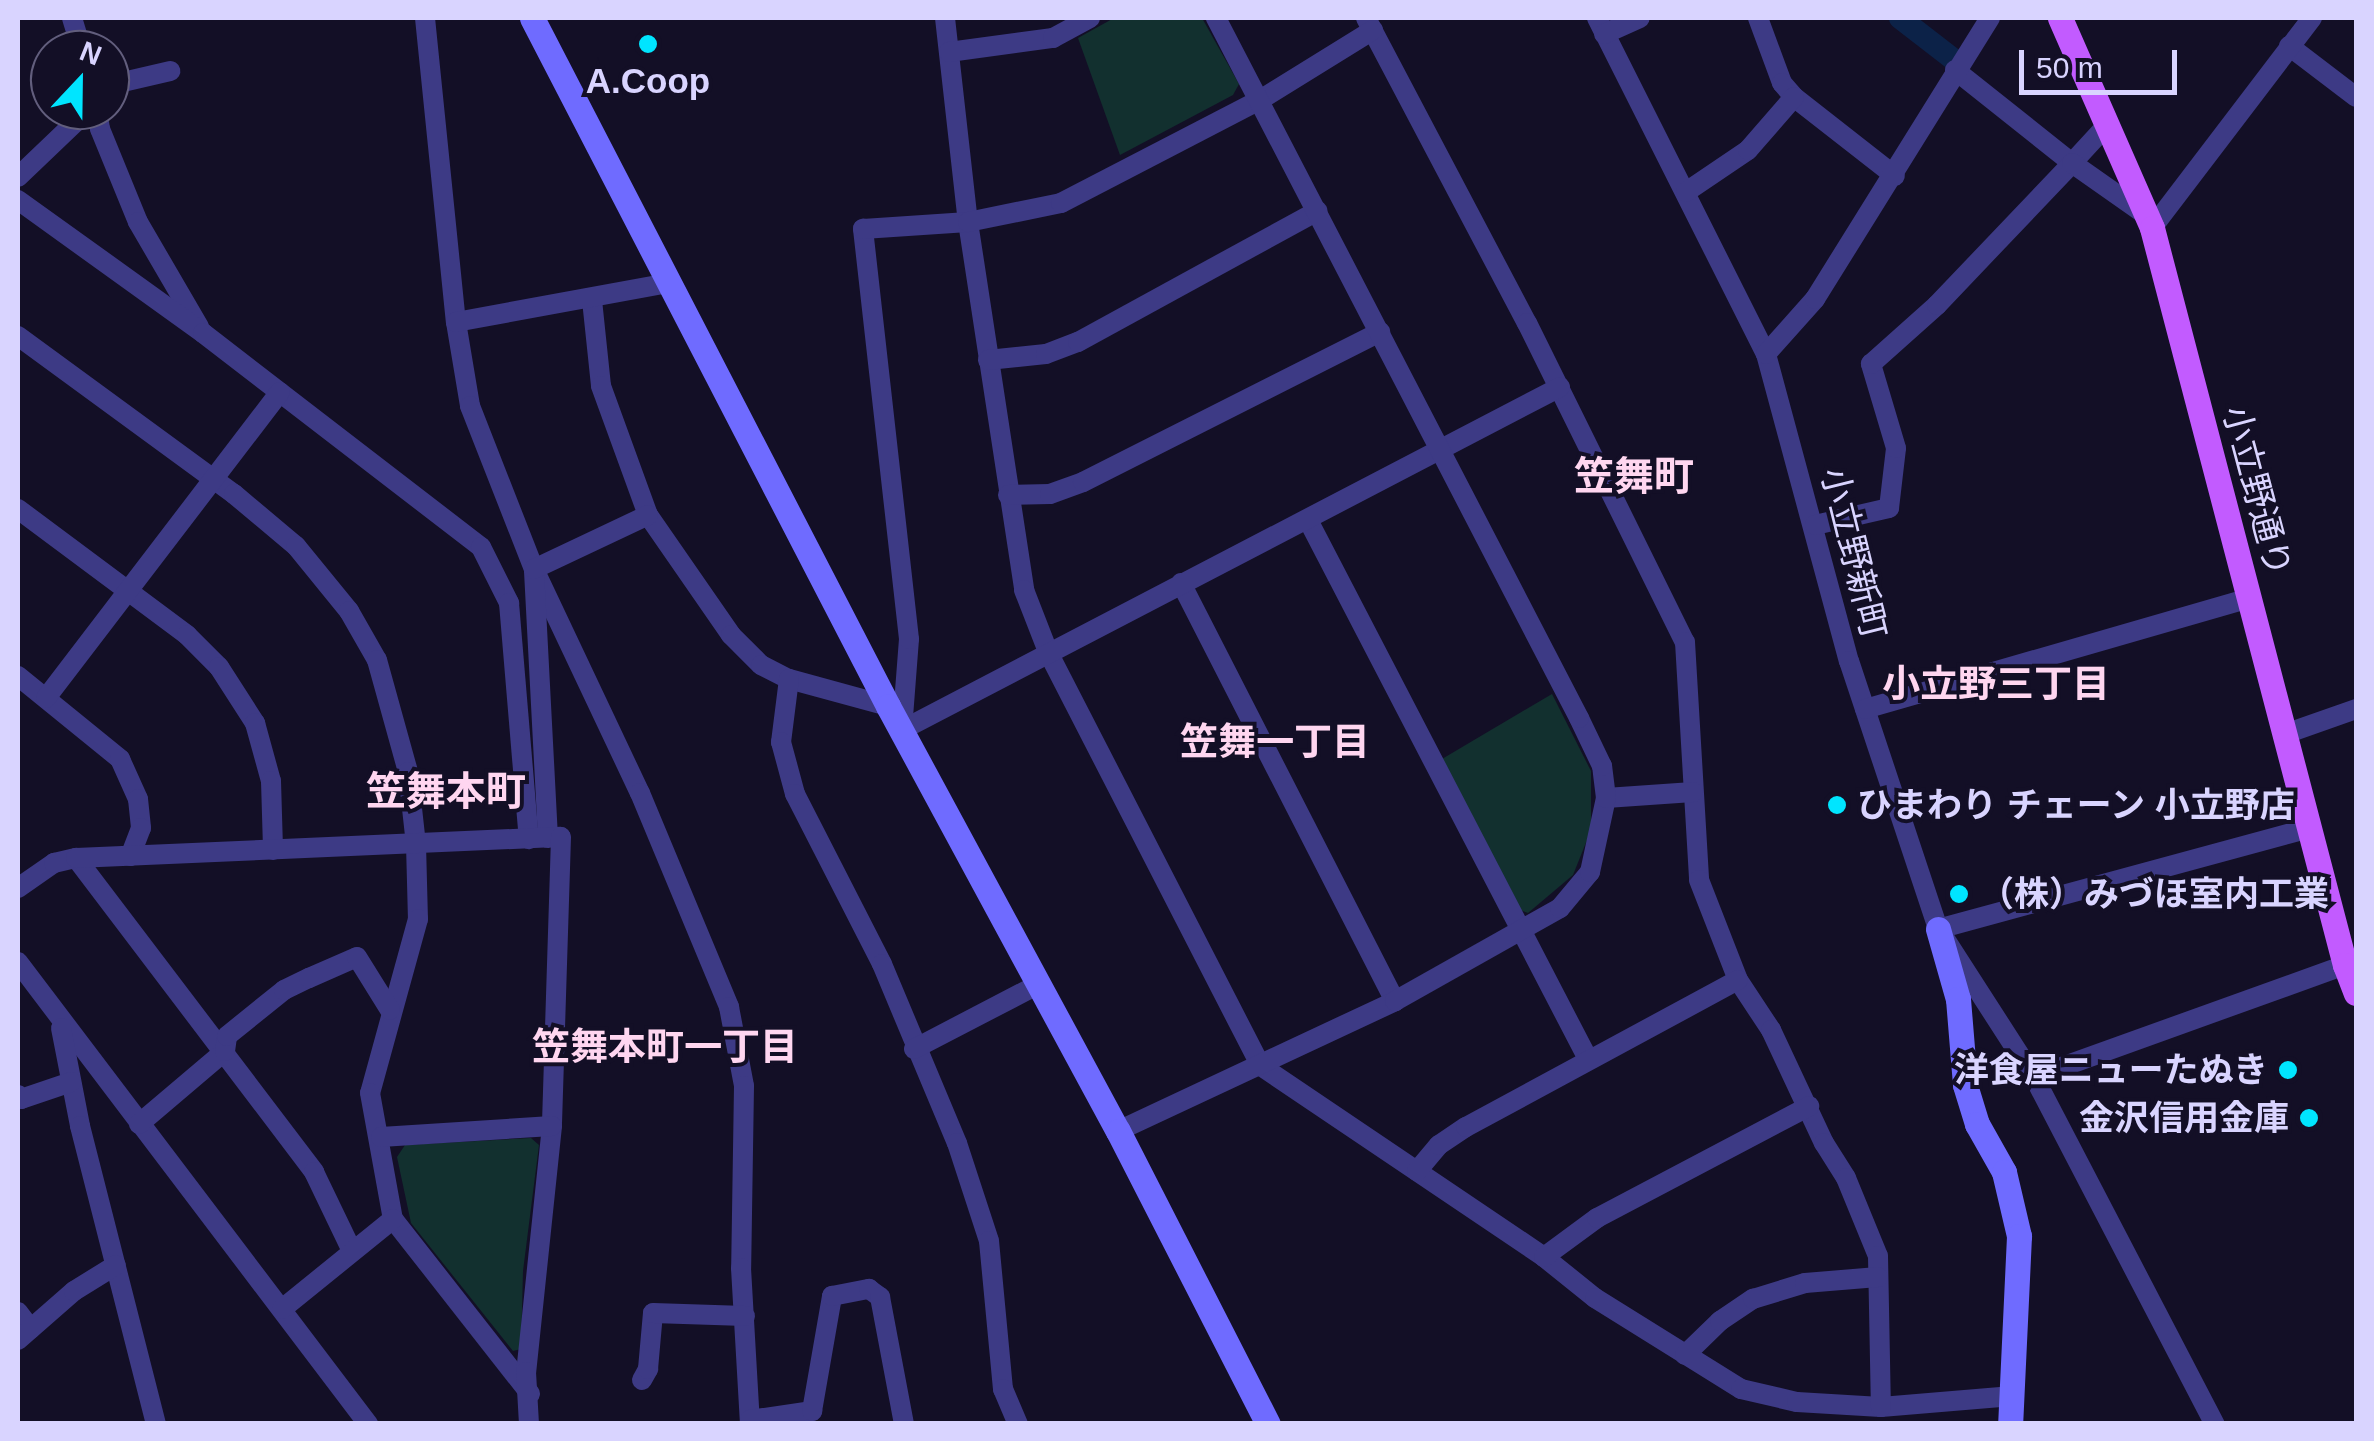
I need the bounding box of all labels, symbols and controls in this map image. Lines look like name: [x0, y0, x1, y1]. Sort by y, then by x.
north arrow: [30, 30, 130, 130]
scale bar: [2024, 30, 2182, 92]
marker: A.Coop: [637, 33, 659, 55]
text: N: [75, 35, 106, 72]
text: 50 m: [2036, 51, 2103, 84]
place label: A.Coop: [586, 60, 710, 102]
street label: 小立野通り: [2214, 401, 2300, 581]
district label: 笠舞町: [1574, 452, 1694, 500]
street label: 小立野新町: [1812, 463, 1896, 643]
district label: 小立野三丁目: [1882, 662, 2110, 708]
district label: 笠舞一丁目: [1180, 720, 1370, 766]
district label: 笠舞本町: [366, 767, 526, 815]
place label: ひまわり チェーン 小立野店: [1857, 784, 2296, 826]
marker: ひまわり チェーン 小立野店: [1826, 794, 1848, 816]
place label: （株）みづほ室内工業: [1979, 873, 2329, 915]
marker: （株）みづほ室内工業: [1948, 883, 1970, 905]
district label: 笠舞本町一丁目: [532, 1025, 798, 1071]
place label: 洋食屋ニューたぬき: [1953, 1049, 2268, 1091]
marker: 洋食屋ニューたぬき: [2277, 1059, 2299, 1081]
place label: 金沢信用金庫: [2079, 1097, 2289, 1139]
marker: 金沢信用金庫: [2298, 1107, 2320, 1129]

